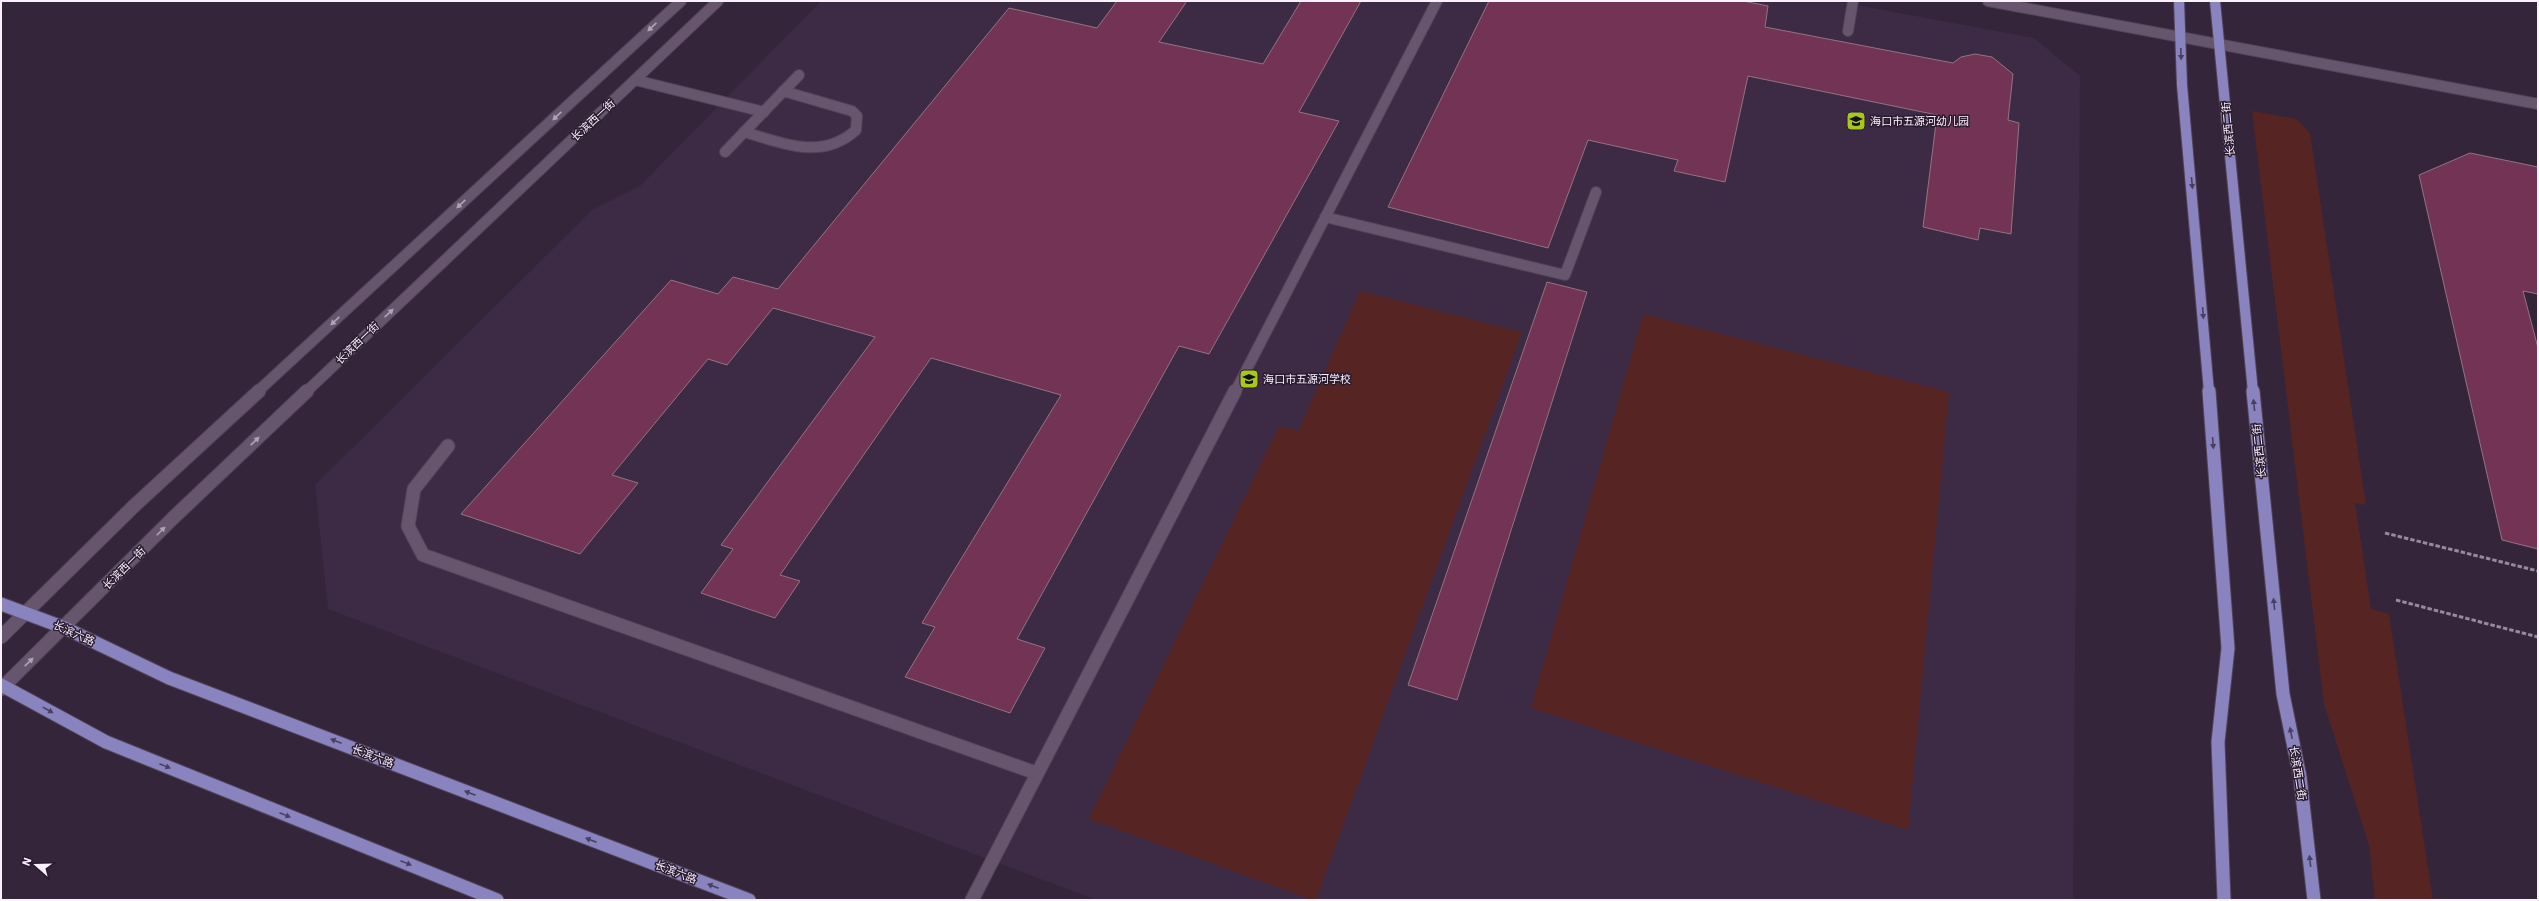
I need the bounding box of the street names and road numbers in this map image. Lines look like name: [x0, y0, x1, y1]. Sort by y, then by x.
street label: 长滨西一街: [568, 96, 618, 144]
street label: 长滨西二街: [2219, 101, 2237, 157]
street label: 长滨西一街: [332, 319, 382, 367]
street label: 长滨西二街: [2249, 423, 2269, 479]
street label: 长滨西一街: [100, 544, 148, 592]
street label: 长滨六路: [51, 618, 97, 648]
street label: 长滨六路: [350, 742, 396, 770]
street label: 长滨西二街: [2287, 745, 2309, 801]
street label: 长滨六路: [653, 858, 699, 886]

